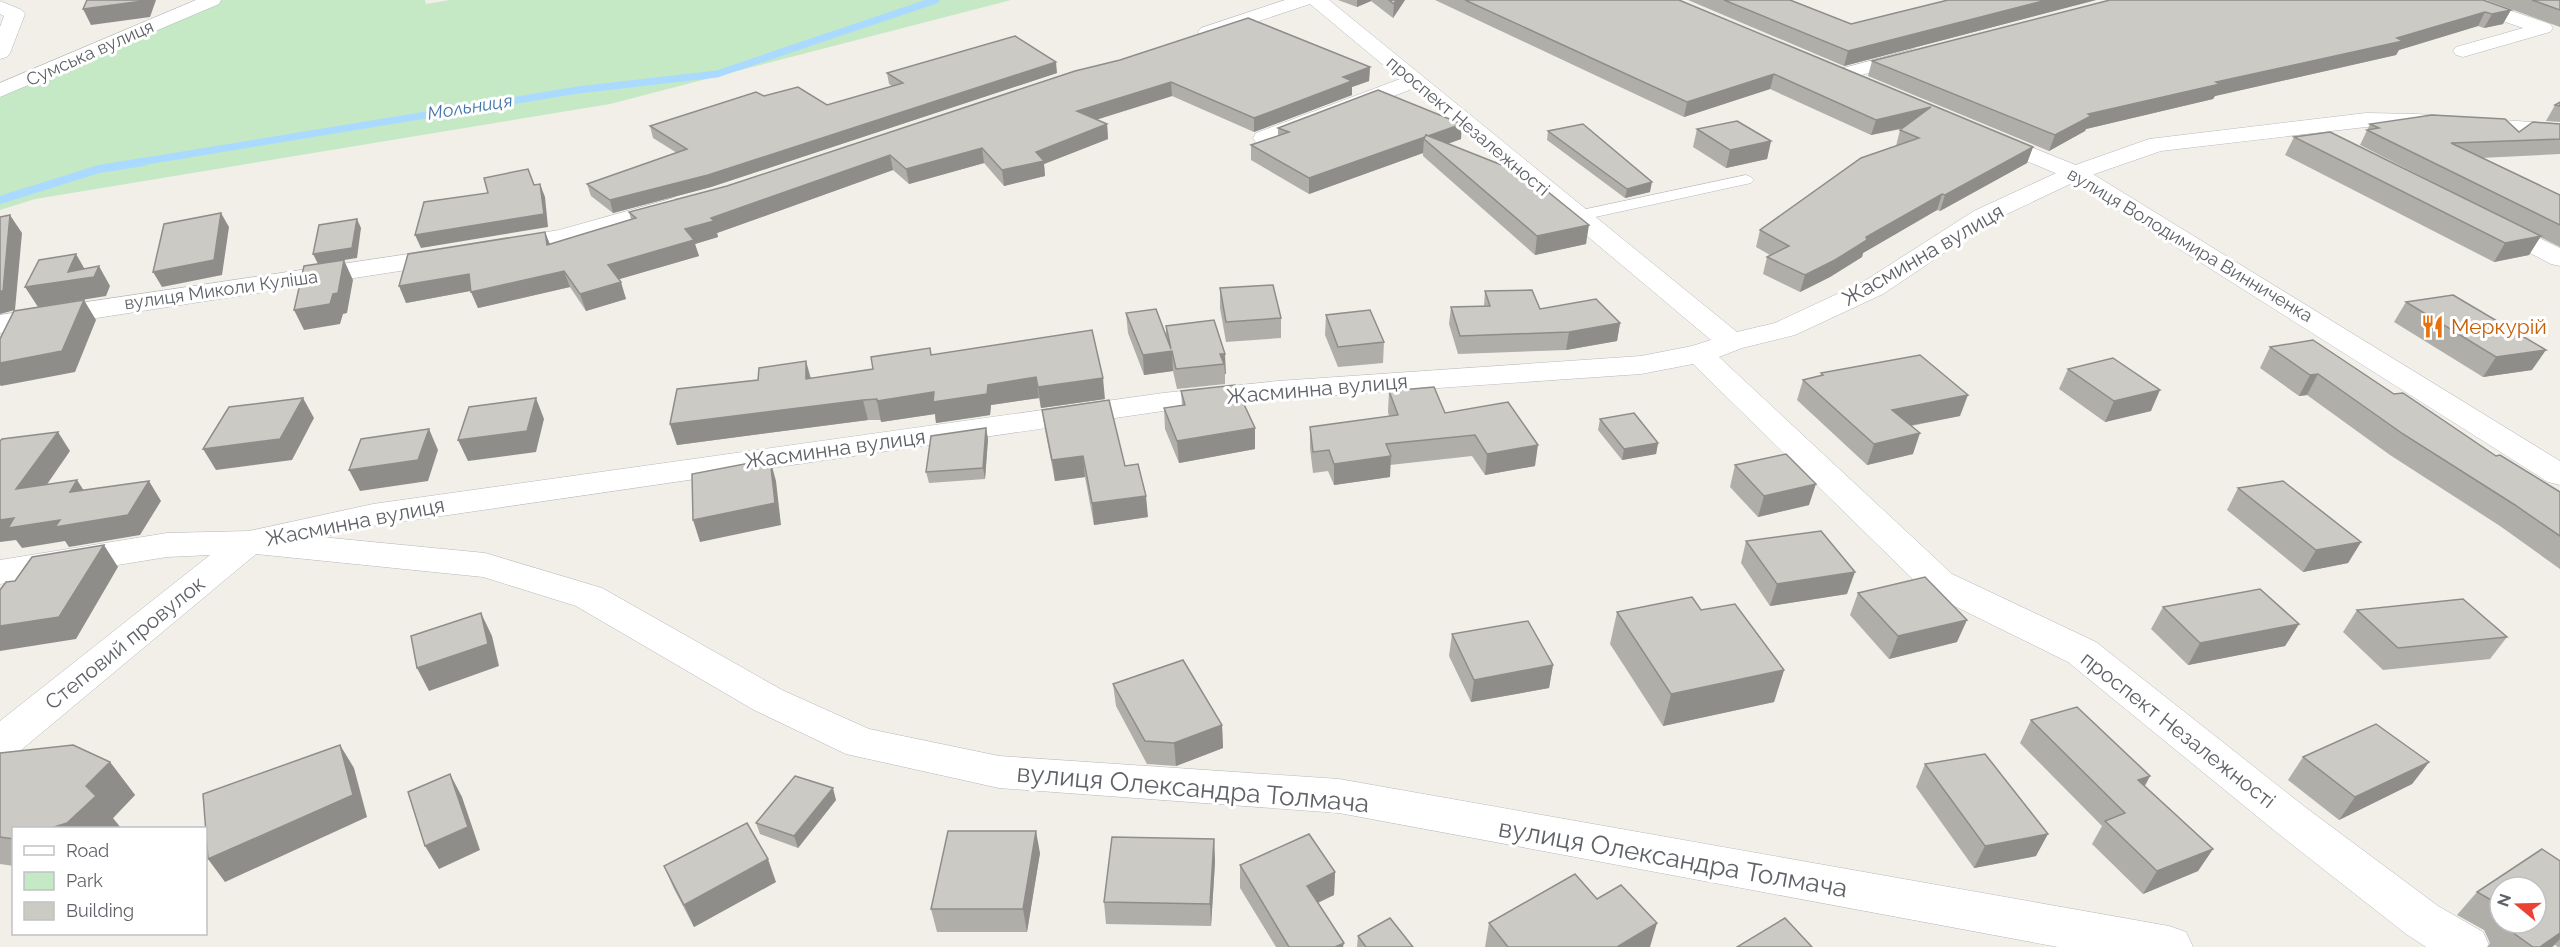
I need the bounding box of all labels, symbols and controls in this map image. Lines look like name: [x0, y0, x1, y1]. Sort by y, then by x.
street label: Сумська вулиця: [23, 15, 157, 90]
street label: проспект Незалежності: [1383, 51, 1554, 200]
water label: Мольниця: [426, 89, 514, 124]
street label: вулиця Володимира Винниченка: [2064, 163, 2317, 326]
street label: Жасминна вулиця: [1838, 198, 2008, 311]
street label: вулиця Миколи Куліша: [123, 266, 319, 313]
restaurant icon: Меркурій: [2420, 314, 2446, 340]
place label: Меркурій: [2451, 314, 2547, 339]
street label: Жасминна вулиця: [1225, 368, 1409, 409]
street label: Жасминна вулиця: [743, 423, 927, 474]
street label: Жасминна вулиця: [263, 492, 447, 551]
street label: Степовий провулок: [40, 571, 210, 715]
street label: проспект Незалежності: [2076, 646, 2281, 813]
street label: вулиця Олександра Толмача: [1015, 758, 1371, 818]
street label: вулиця Олександра Толмача: [1496, 813, 1850, 903]
legend: [12, 827, 207, 935]
text: Road: [66, 840, 109, 861]
text: Park: [66, 870, 103, 891]
north arrow: [2488, 875, 2548, 935]
text: N: [2493, 891, 2515, 909]
text: Building: [66, 900, 134, 921]

